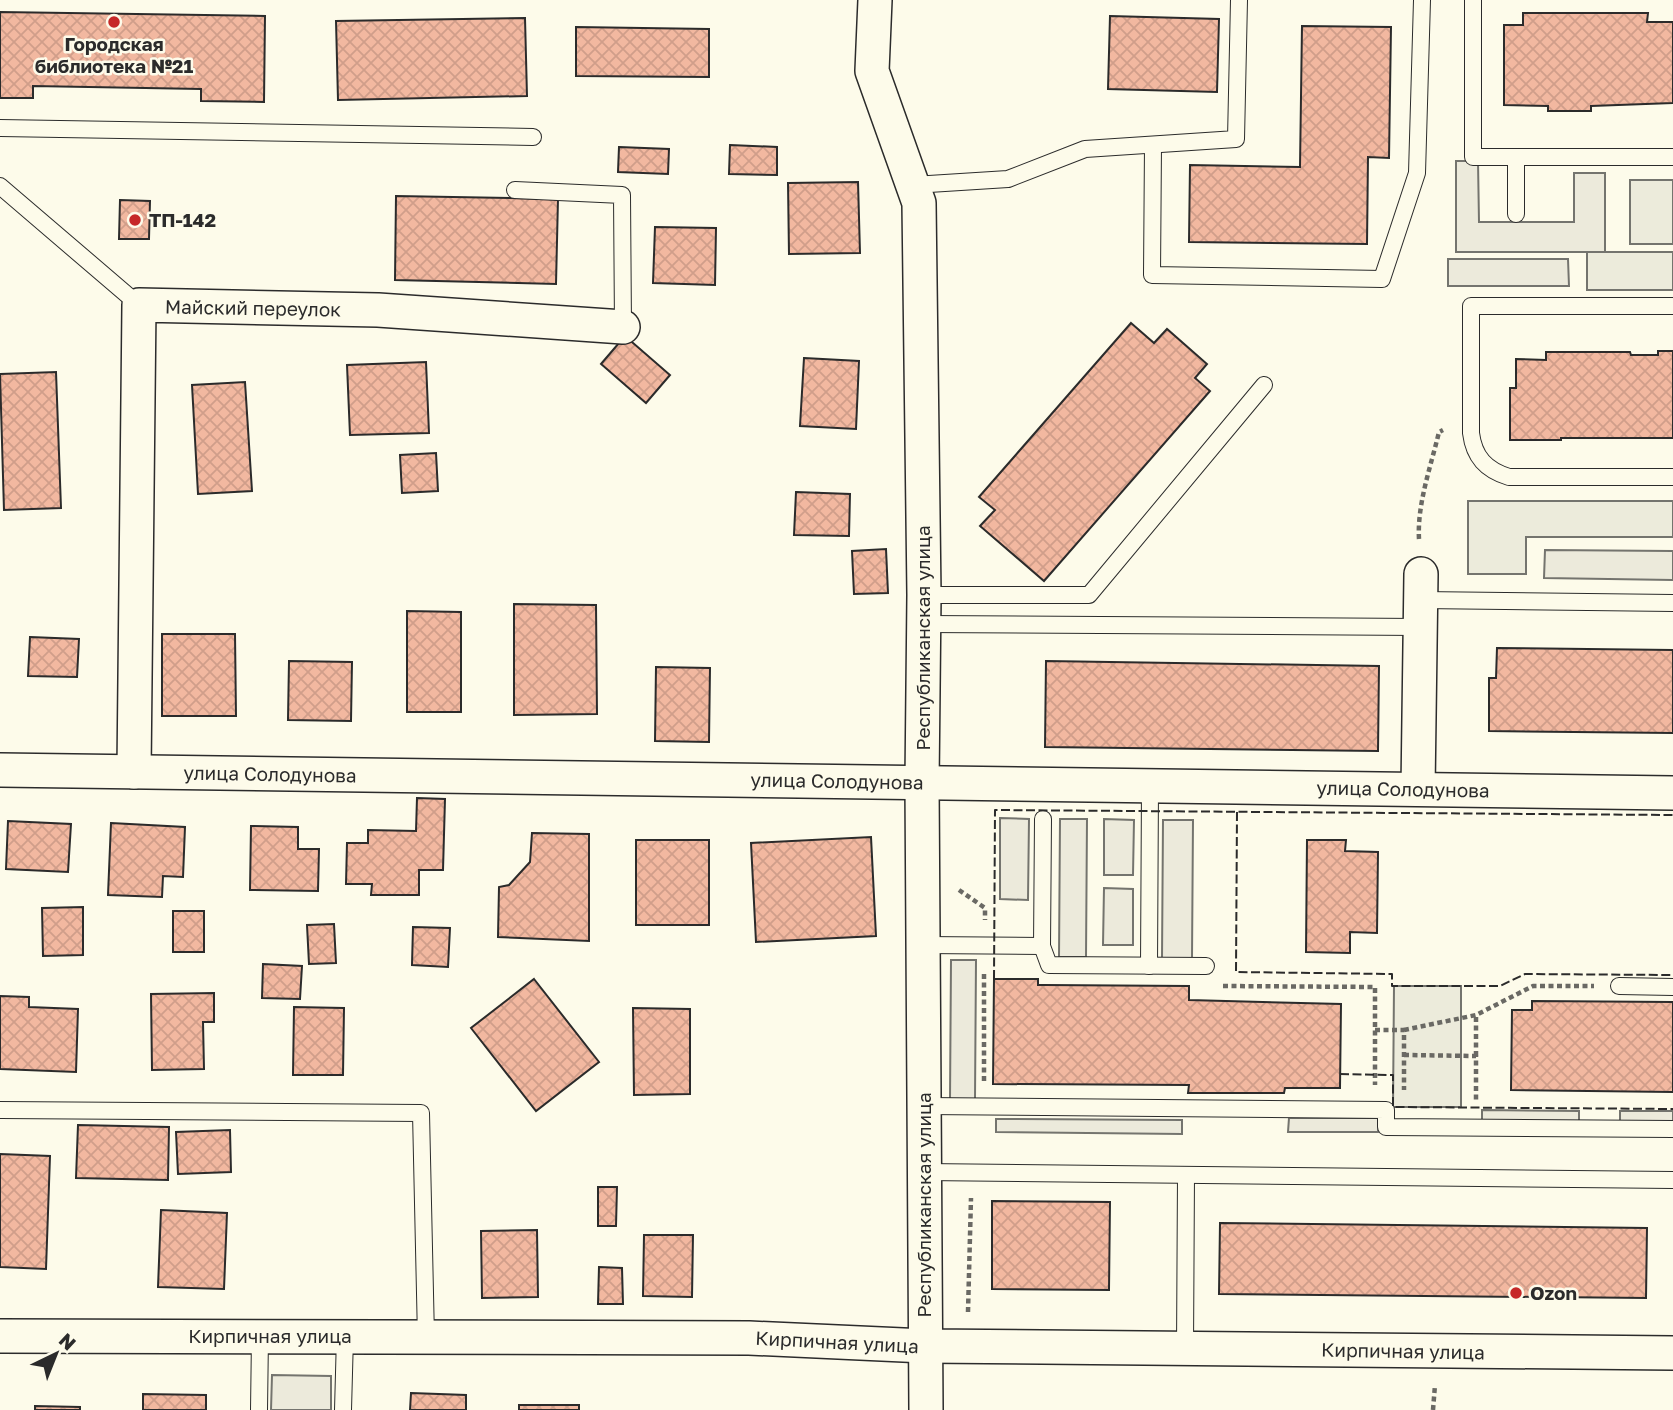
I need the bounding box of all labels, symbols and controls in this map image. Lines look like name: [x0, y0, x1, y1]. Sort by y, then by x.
marker: Городская библиотека №21: [106, 14, 122, 30]
place label: Городская библиотека №21: [35, 32, 193, 77]
place label: ТП-142: [149, 208, 216, 231]
marker: ТП-142: [127, 212, 143, 228]
street label: Майский переулок: [165, 294, 341, 321]
street label: Республиканская улица: [911, 525, 934, 751]
street label: улица Солодунова: [183, 760, 357, 787]
street label: улица Солодунова: [750, 767, 924, 794]
street label: улица Солодунова: [1316, 775, 1490, 802]
street label: Республиканская улица: [912, 1092, 935, 1318]
place label: Ozon: [1530, 1281, 1577, 1304]
marker: Ozon: [1508, 1285, 1524, 1301]
north arrow: [21, 1319, 91, 1389]
street label: Кирпичная улица: [188, 1324, 352, 1347]
street label: Кирпичная улица: [755, 1326, 919, 1357]
text: N: [55, 1328, 81, 1355]
street label: Кирпичная улица: [1321, 1338, 1485, 1363]

